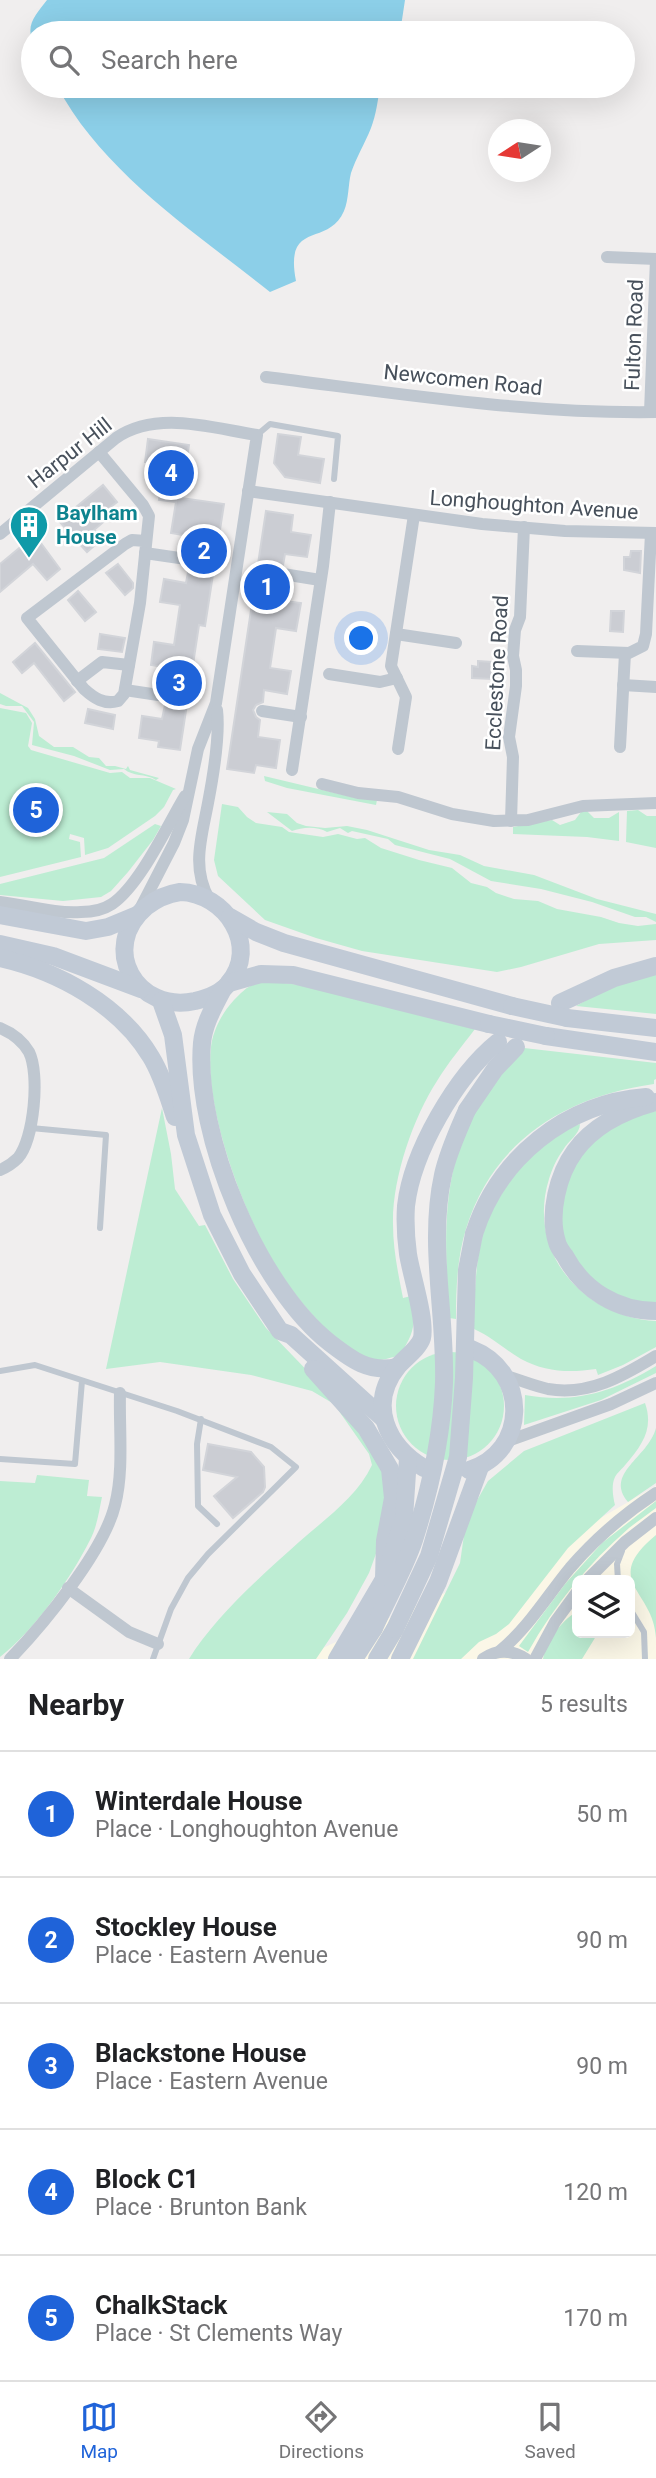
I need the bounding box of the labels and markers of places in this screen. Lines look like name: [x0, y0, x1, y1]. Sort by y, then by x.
pin: 4: [148, 447, 194, 499]
place label: Baylham House: [56, 501, 138, 549]
building icon: Baylham House: [8, 504, 50, 559]
pin: 2: [181, 525, 227, 577]
pin: 1: [244, 561, 290, 613]
pin: 3: [156, 657, 202, 709]
pin: 5: [13, 784, 59, 836]

